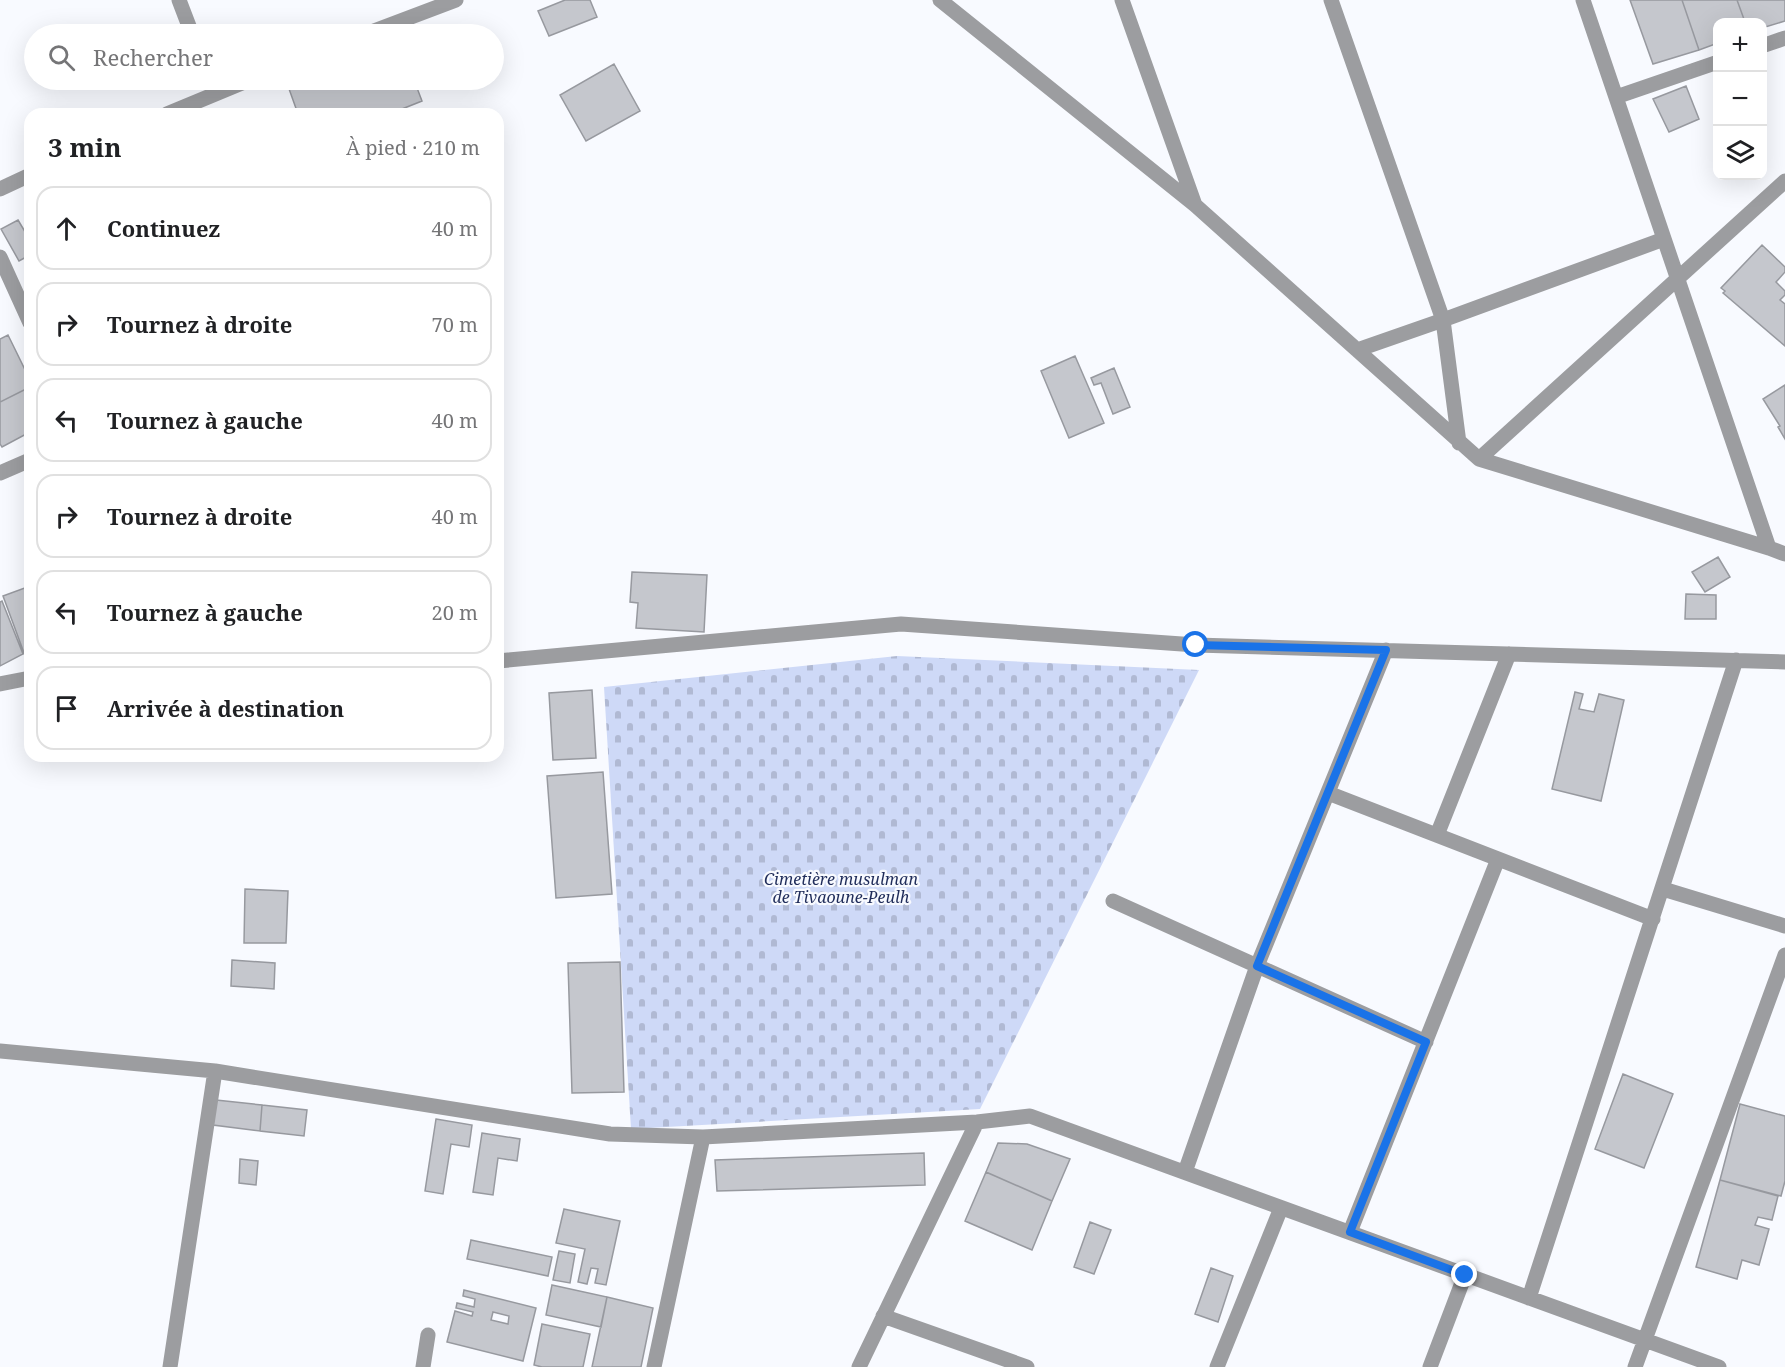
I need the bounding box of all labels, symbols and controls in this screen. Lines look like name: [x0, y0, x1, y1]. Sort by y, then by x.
map controls: [1713, 18, 1767, 180]
button: +: [1713, 18, 1767, 72]
search box: [24, 24, 504, 90]
icon: search: [45, 41, 78, 74]
text: Rechercher: [93, 42, 213, 72]
button: −: [1713, 72, 1767, 126]
button: layers: [1713, 126, 1767, 180]
text: 3 min: [48, 129, 122, 165]
text: À pied · 210 m: [346, 134, 480, 161]
icon: ahead: [50, 212, 83, 245]
text: Continuez: [107, 213, 220, 243]
text: 40 m: [432, 215, 478, 242]
icon: right: [50, 308, 83, 341]
text: Tournez à droite: [107, 309, 292, 339]
text: 70 m: [432, 311, 478, 338]
icon: left: [50, 404, 83, 437]
text: Tournez à gauche: [107, 405, 303, 435]
text: 40 m: [432, 407, 478, 434]
icon: right: [50, 500, 83, 533]
text: Tournez à droite: [107, 501, 292, 531]
text: 40 m: [432, 503, 478, 530]
icon: left: [50, 596, 83, 629]
text: Tournez à gauche: [107, 597, 303, 627]
text: 20 m: [432, 599, 478, 626]
route start: [1182, 631, 1208, 657]
icon: arrive: [50, 692, 83, 725]
text: Arrivée à destination: [107, 693, 344, 723]
park label: Cimetière musulman de Tivaoune-Peulh: [764, 868, 918, 908]
route end: [1451, 1261, 1477, 1287]

